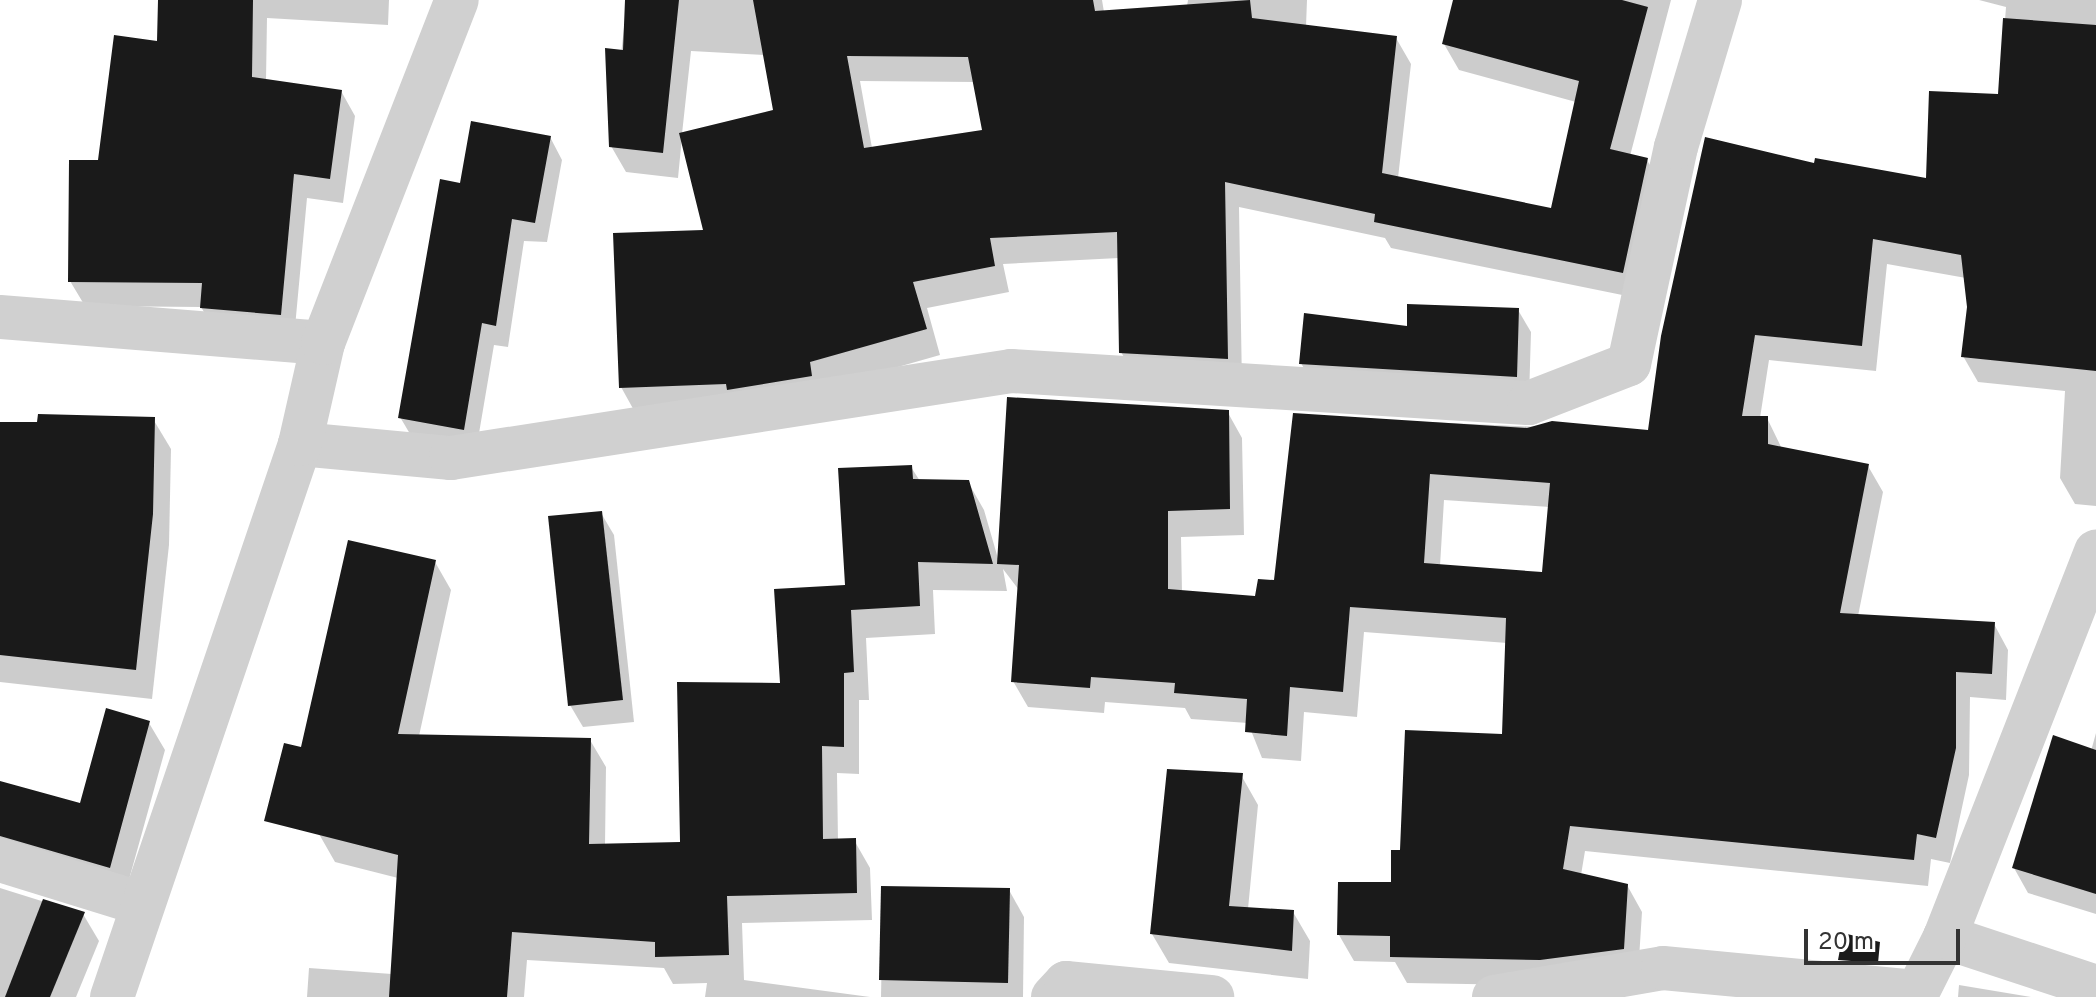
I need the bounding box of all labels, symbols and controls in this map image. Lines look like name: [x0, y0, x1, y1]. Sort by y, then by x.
scale bar: [1808, 913, 1964, 963]
text: 20 m: [1818, 928, 1874, 958]

